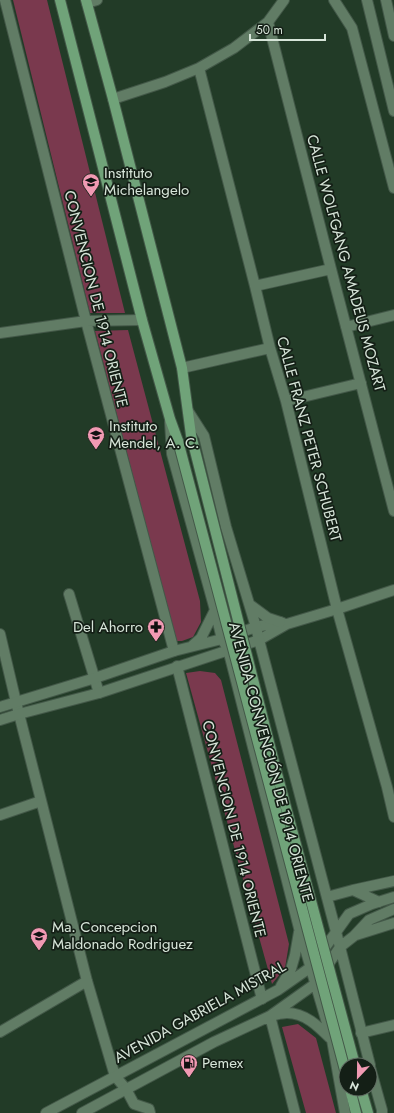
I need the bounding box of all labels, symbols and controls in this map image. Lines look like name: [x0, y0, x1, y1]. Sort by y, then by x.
scale bar: [250, 16, 325, 42]
text: 50 m: [256, 21, 283, 39]
street label: CALLE WOLFGANG AMADEUS MOZART: [301, 132, 391, 394]
place label: Instituto Michelangelo: [104, 162, 189, 201]
school or university icon: Instituto Michelangelo: [81, 172, 101, 197]
street label: CONVENCION DE 1914 ORIENTE: [58, 188, 134, 410]
street label: CALLE FRANZ PETER SCHUBERT: [271, 334, 347, 544]
place label: Instituto Mendel, A. C.: [109, 415, 200, 454]
school or university icon: Instituto Mendel, A. C.: [86, 425, 106, 450]
place label: Del Ahorro: [73, 616, 143, 638]
pharmacy icon: Del Ahorro: [146, 617, 166, 642]
street label: AVENIDA CONVENCIÓN DE 1914 ORIENTE: [223, 620, 319, 904]
street label: CONVENCION DE 1914 ORIENTE: [196, 718, 272, 940]
place label: Ma. Concepcion Maldonado Rodriguez: [52, 916, 193, 955]
school or university icon: Ma. Concepcion Maldonado Rodriguez: [29, 926, 49, 951]
street label: AVENIDA GABRIELA MISTRAL: [110, 955, 290, 1069]
place label: Pemex: [202, 1052, 244, 1074]
fuel station icon: Pemex: [179, 1053, 199, 1078]
north arrow: [338, 1057, 378, 1097]
text: N: [347, 1077, 361, 1095]

